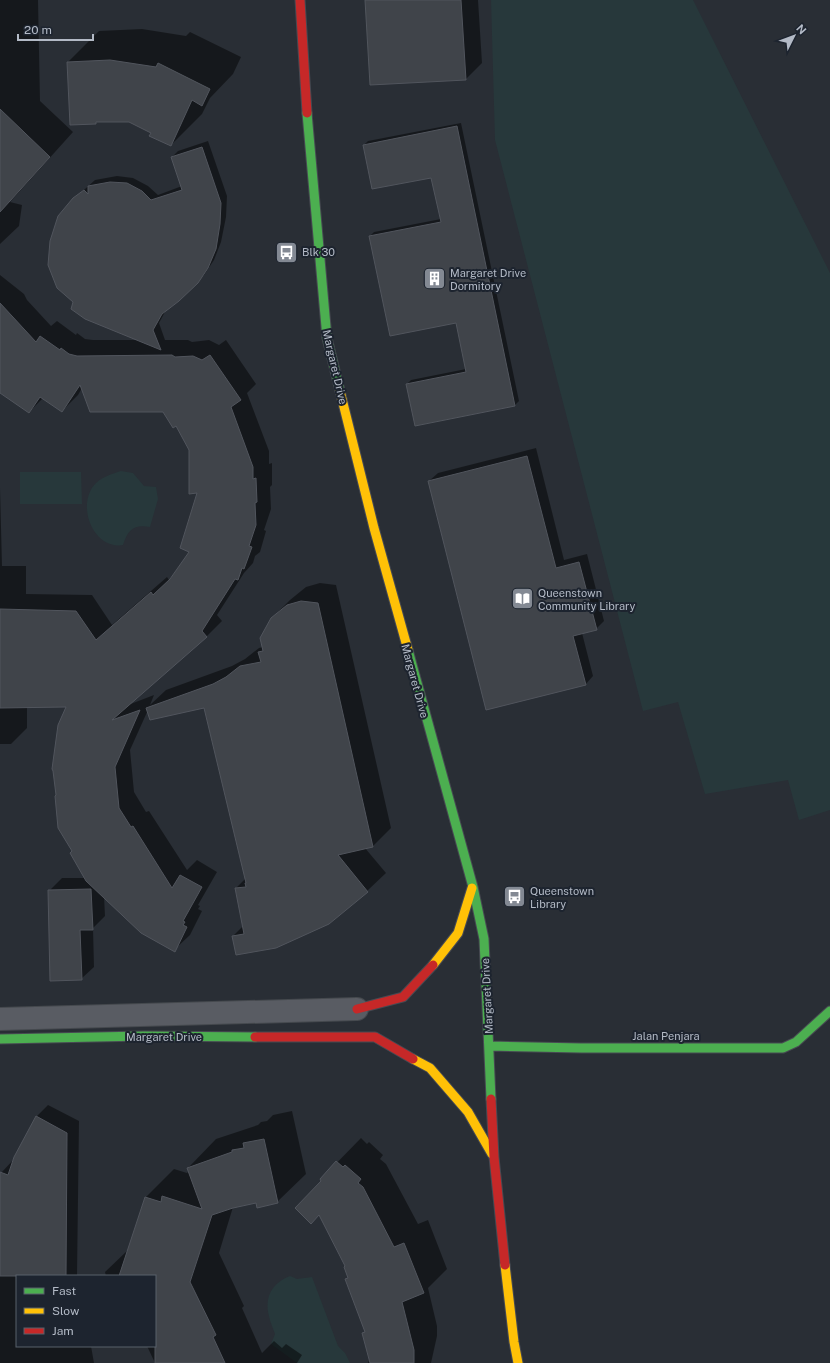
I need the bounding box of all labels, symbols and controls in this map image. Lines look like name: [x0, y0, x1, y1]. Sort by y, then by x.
scale bar: [18, 16, 93, 42]
north arrow: [774, 16, 814, 56]
text: N: [794, 22, 809, 37]
text: 20 m: [24, 23, 52, 37]
bus stop icon: Blk 30: [273, 239, 299, 265]
place label: Blk 30: [302, 246, 335, 258]
building icon: Margaret Drive Dormitory: [421, 266, 447, 292]
place label: Margaret Drive Dormitory: [450, 267, 526, 292]
street label: Margaret Drive: [321, 329, 349, 405]
library icon: Queenstown Community Library: [510, 586, 536, 612]
place label: Queenstown Community Library: [538, 587, 635, 612]
street label: Margaret Drive: [399, 643, 431, 719]
bus stop icon: Queenstown Library: [502, 884, 528, 910]
place label: Queenstown Library: [530, 885, 594, 910]
street label: Margaret Drive: [479, 958, 495, 1034]
street label: Jalan Penjara: [632, 1030, 700, 1042]
street label: Margaret Drive: [126, 1031, 202, 1043]
legend: [16, 1275, 156, 1347]
text: Fast: [52, 1284, 77, 1298]
text: Slow: [52, 1304, 80, 1318]
text: Jam: [52, 1324, 74, 1338]

